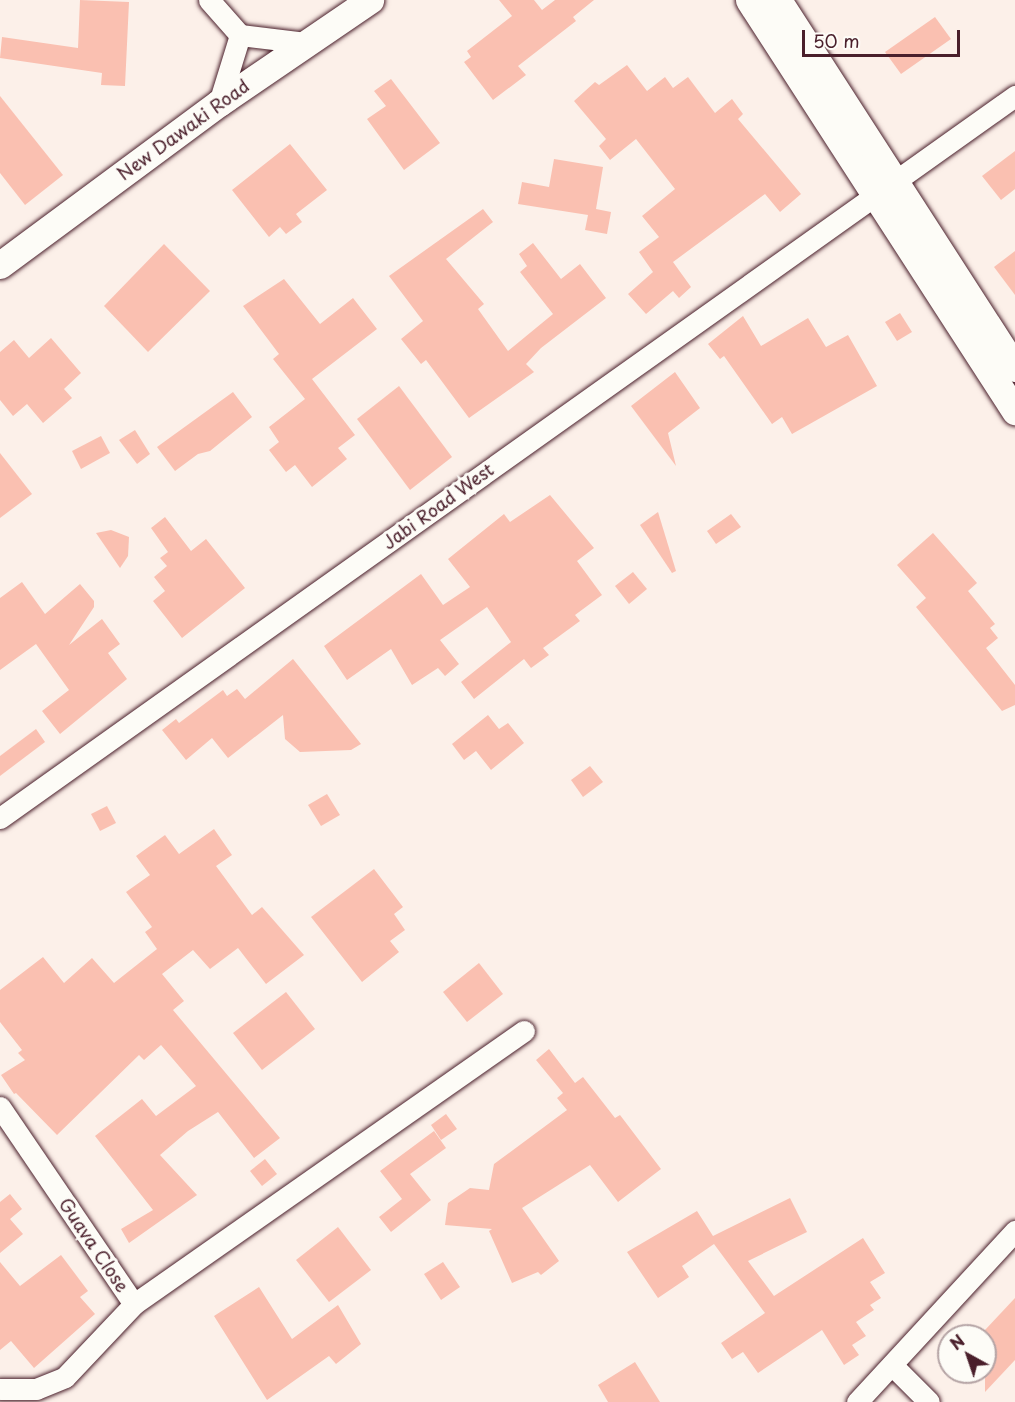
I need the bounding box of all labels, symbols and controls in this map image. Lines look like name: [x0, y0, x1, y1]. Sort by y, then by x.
scale bar: [805, 18, 962, 56]
text: 50 m: [813, 27, 860, 54]
street label: New Dawaki Road: [112, 74, 254, 186]
street label: Jabi Road West: [377, 458, 499, 554]
street label: Guava Close: [55, 1194, 133, 1296]
north arrow: [937, 1324, 997, 1384]
text: N: [944, 1328, 969, 1355]

